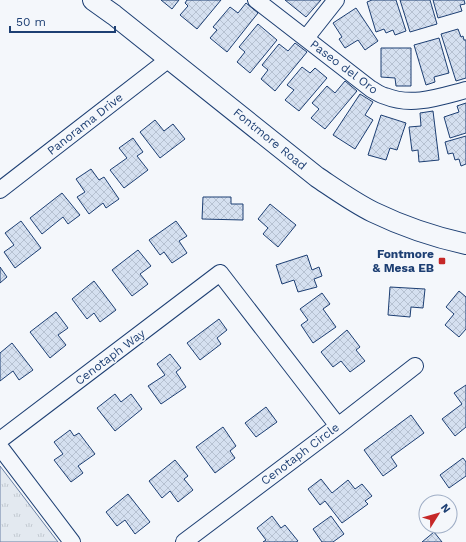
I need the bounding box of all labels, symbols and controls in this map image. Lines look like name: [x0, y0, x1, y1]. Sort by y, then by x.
scale bar: [10, 8, 115, 34]
text: 50 m: [16, 15, 46, 29]
street label: Paseo del Oro: [307, 37, 381, 97]
street label: Panorama Drive: [44, 90, 126, 158]
street label: Fontmore Road: [231, 105, 309, 173]
place label: Fontmore & Mesa EB: [373, 247, 434, 275]
marker: Fontmore & Mesa EB: [437, 256, 447, 266]
street label: Cenotaph Way: [72, 326, 148, 388]
street label: Cenotaph Circle: [258, 420, 342, 488]
north arrow: [418, 494, 458, 534]
text: N: [438, 501, 453, 515]

